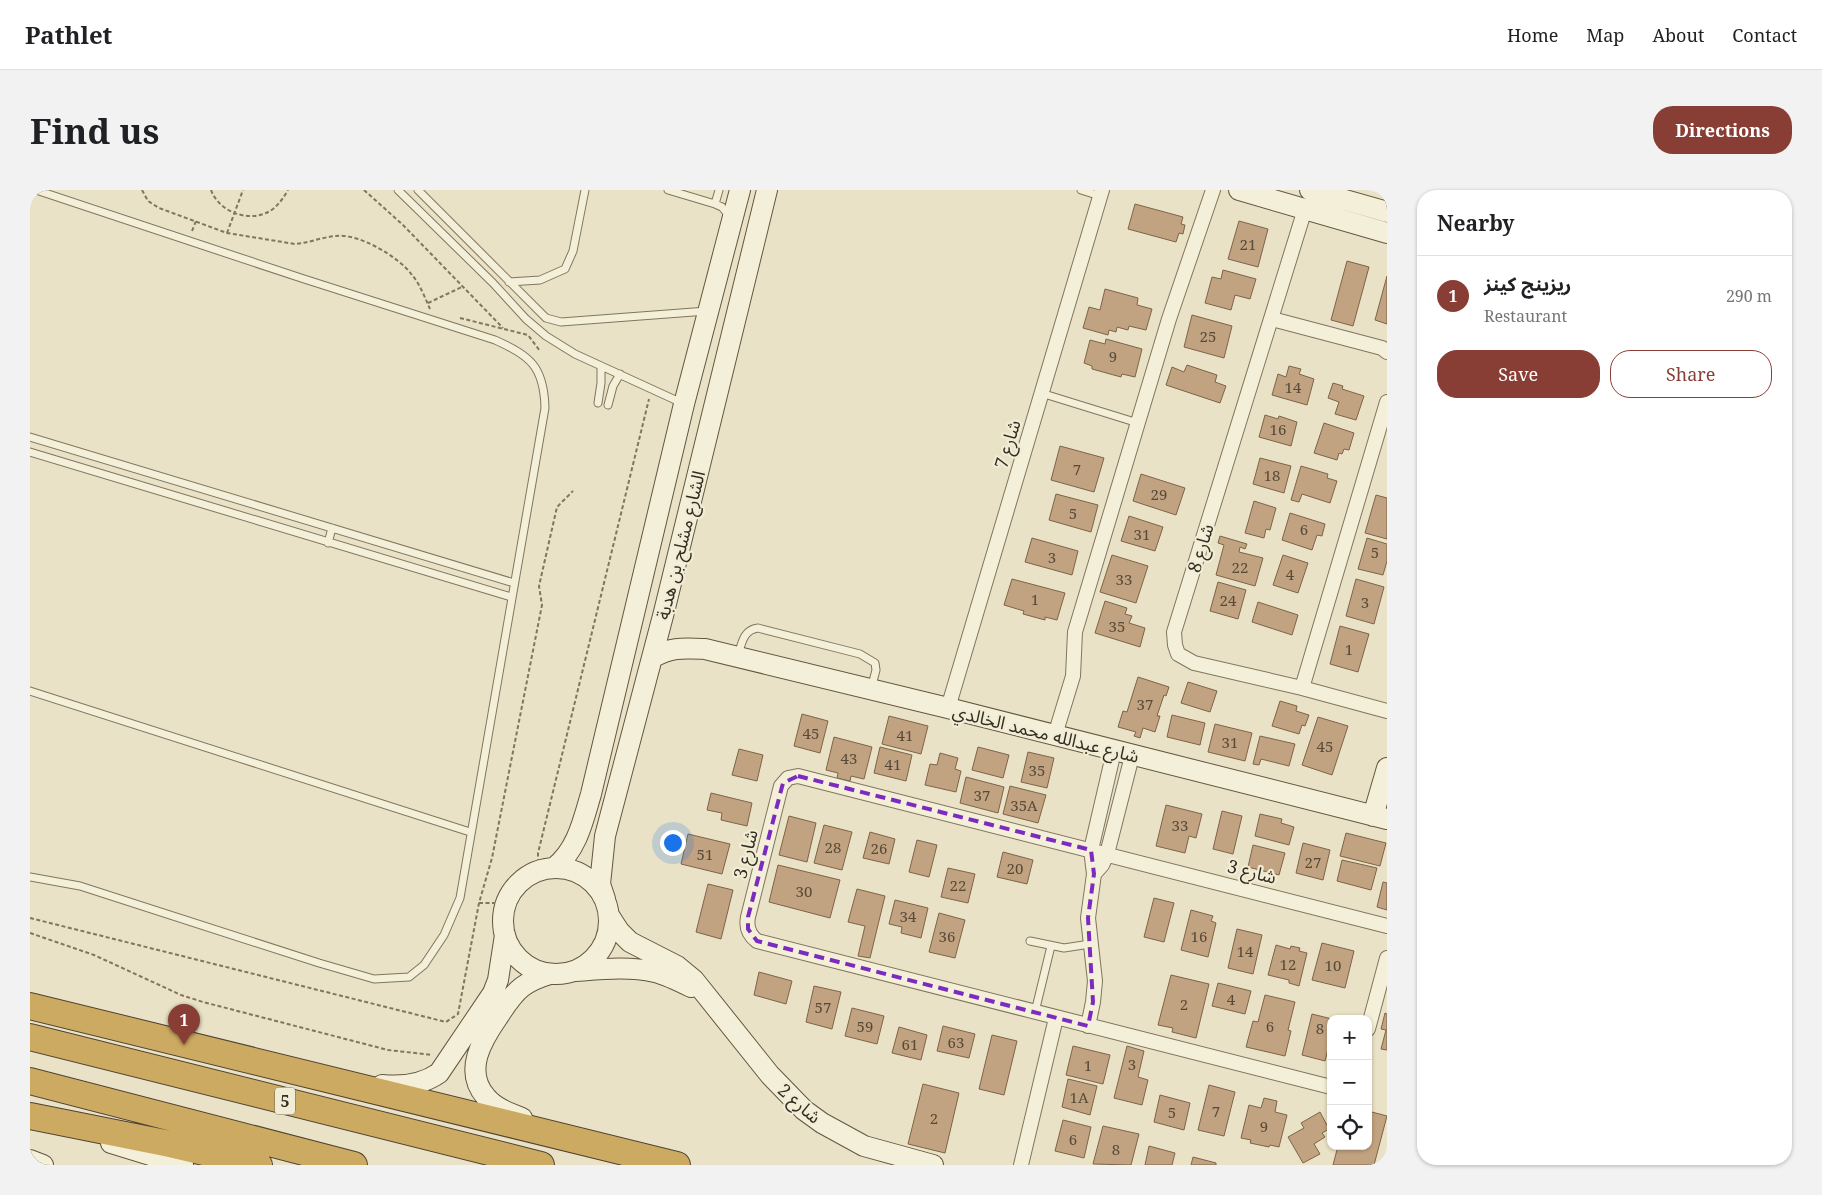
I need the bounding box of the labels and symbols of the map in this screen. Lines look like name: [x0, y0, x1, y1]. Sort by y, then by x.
house number: 21: [1240, 234, 1256, 254]
house number: 25: [1200, 326, 1216, 346]
house number: 9: [1109, 346, 1117, 366]
house number: 14: [1285, 377, 1302, 397]
street label: شارع 7: [988, 417, 1029, 472]
house number: 16: [1270, 419, 1286, 439]
house number: 7: [1073, 459, 1081, 479]
house number: 18: [1264, 465, 1280, 485]
street label: الشارع مشلح بن هدبة: [650, 468, 713, 623]
house number: 29: [1151, 484, 1167, 504]
house number: 5: [1069, 503, 1077, 523]
house number: 6: [1300, 519, 1308, 539]
street label: شارع 8: [1181, 521, 1222, 576]
house number: 31: [1134, 524, 1150, 544]
house number: 5: [1371, 542, 1379, 562]
house number: 3: [1048, 547, 1056, 567]
house number: 22: [1232, 557, 1248, 577]
house number: 4: [1286, 564, 1295, 584]
house number: 33: [1116, 569, 1132, 589]
house number: 1: [1031, 589, 1039, 609]
house number: 24: [1220, 590, 1237, 610]
house number: 3: [1361, 592, 1369, 612]
house number: 35: [1109, 616, 1125, 636]
house number: 1: [1345, 639, 1353, 659]
house number: 37: [1137, 694, 1153, 714]
street label: شارع عبدالله محمد الخالدي: [949, 698, 1142, 771]
house number: 45: [803, 723, 819, 743]
house number: 41: [897, 725, 913, 745]
house number: 31: [1222, 732, 1238, 752]
house number: 45: [1317, 736, 1333, 756]
house number: 43: [841, 748, 857, 768]
house number: 41: [885, 754, 901, 774]
house number: 35: [1029, 760, 1045, 780]
house number: 37: [974, 785, 990, 805]
house number: 35A: [1010, 795, 1038, 815]
house number: 33: [1172, 815, 1188, 835]
street label: شارع 3: [727, 827, 766, 882]
your location: [660, 830, 686, 856]
house number: 28: [825, 837, 841, 857]
house number: 26: [871, 838, 887, 858]
house number: 51: [697, 844, 713, 864]
house number: 27: [1305, 852, 1321, 872]
street label: شارع 3: [1224, 853, 1279, 892]
house number: 20: [1007, 858, 1023, 878]
house number: 22: [950, 875, 966, 895]
house number: 30: [796, 881, 812, 901]
house number: 34: [900, 906, 917, 926]
house number: 36: [939, 926, 955, 946]
house number: 16: [1191, 926, 1207, 946]
house number: 14: [1237, 941, 1254, 961]
house number: 12: [1280, 954, 1296, 974]
house number: 10: [1325, 955, 1341, 975]
house number: 4: [1227, 989, 1236, 1009]
house number: 2: [1180, 994, 1188, 1014]
house number: 57: [815, 997, 831, 1017]
pin: 1: [168, 1004, 200, 1045]
house number: 59: [857, 1016, 873, 1036]
house number: 6: [1266, 1016, 1274, 1036]
house number: 8: [1316, 1018, 1324, 1038]
house number: 63: [948, 1032, 964, 1052]
house number: 61: [902, 1034, 918, 1054]
house number: 3: [1128, 1054, 1136, 1074]
house number: 1: [1084, 1055, 1092, 1075]
street label: شارع 2: [771, 1078, 827, 1131]
house number: 1A: [1070, 1087, 1089, 1107]
road number: 5: [275, 1088, 295, 1114]
house number: 7: [1212, 1101, 1220, 1121]
house number: 5: [1168, 1102, 1176, 1122]
house number: 2: [930, 1108, 938, 1128]
house number: 9: [1260, 1116, 1268, 1136]
house number: 6: [1069, 1129, 1077, 1149]
house number: 8: [1112, 1139, 1120, 1159]

